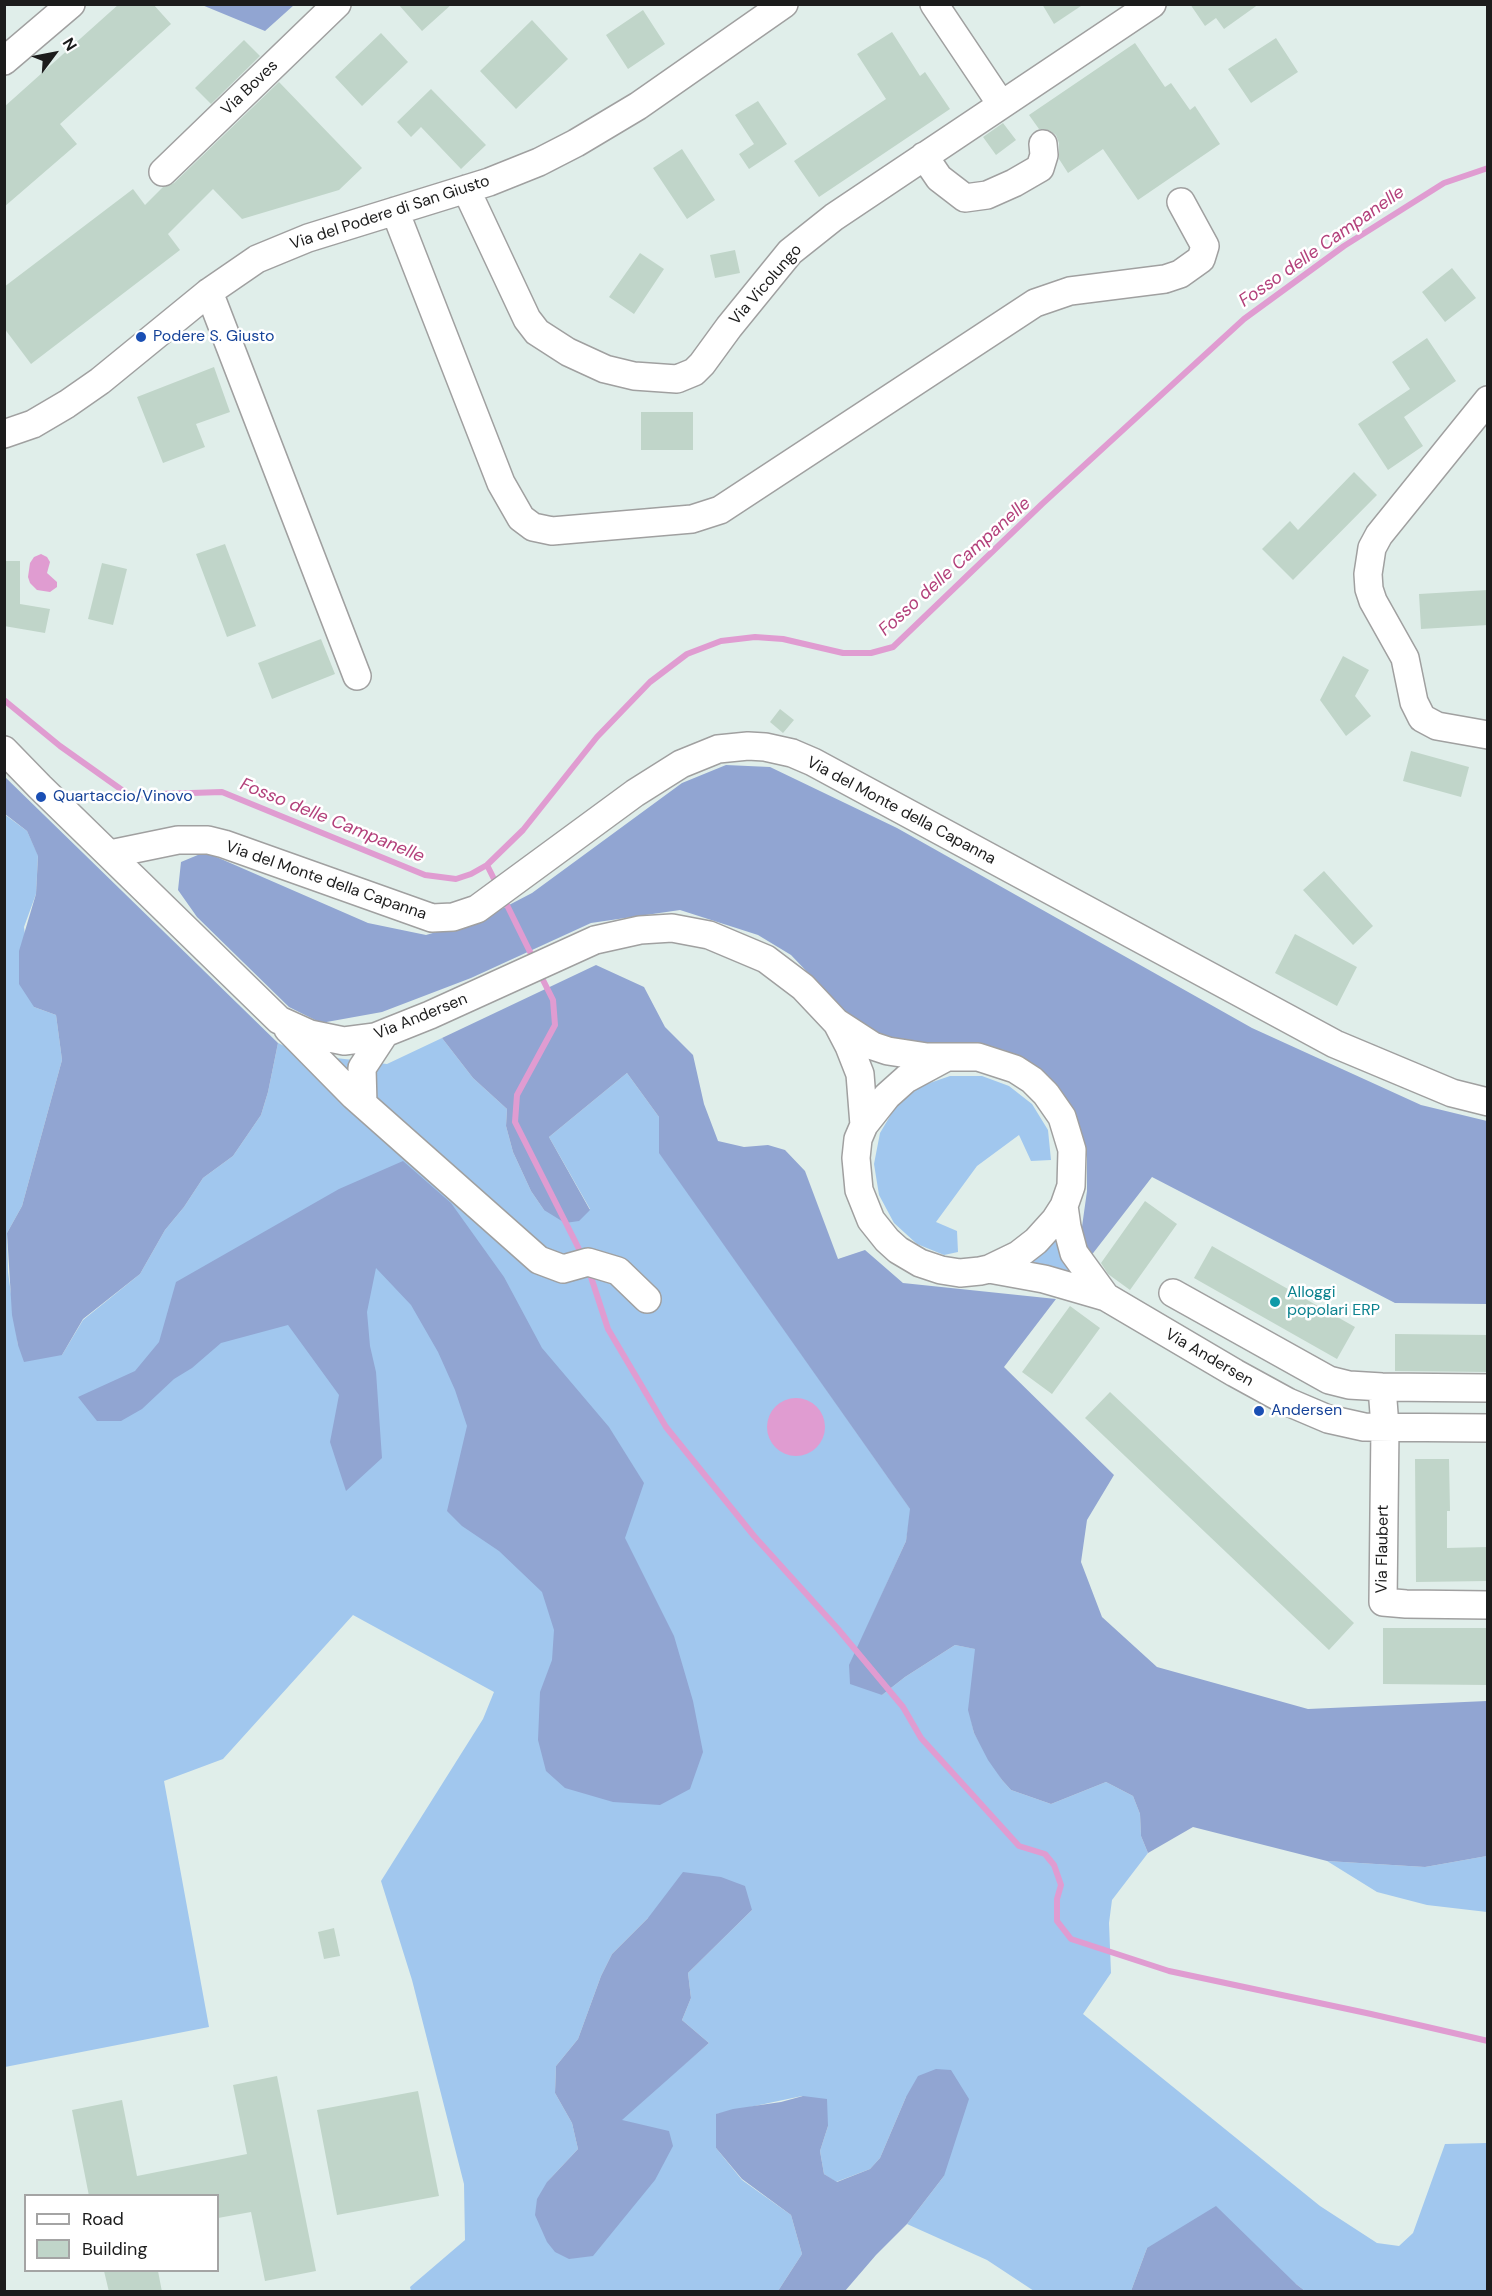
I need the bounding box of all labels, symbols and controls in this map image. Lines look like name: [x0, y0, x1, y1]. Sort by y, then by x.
north arrow: [24, 24, 84, 84]
text: N: [58, 34, 82, 55]
street label: Via Boves: [218, 56, 282, 120]
street label: Via del Podere di San Giusto: [288, 172, 492, 254]
water label: Fosso delle Campanelle: [1235, 182, 1409, 312]
street label: Via Vicolungo: [726, 241, 806, 329]
place label: Podere S. Giusto: [153, 327, 274, 347]
marker: Podere S. Giusto: [134, 330, 148, 344]
water label: Fosso delle Campanelle: [875, 493, 1035, 641]
street label: Via del Monte della Capanna: [803, 753, 999, 869]
water label: Fosso delle Campanelle: [237, 774, 427, 868]
place label: Quartaccio/Vinovo: [53, 787, 193, 807]
marker: Quartaccio/Vinovo: [34, 790, 48, 804]
street label: Via del Monte della Capanna: [223, 838, 429, 924]
street label: Via Andersen: [372, 990, 470, 1044]
place label: Alloggi popolari ERP: [1287, 1283, 1380, 1321]
marker: Alloggi popolari ERP: [1268, 1295, 1282, 1309]
street label: Via Andersen: [1161, 1325, 1257, 1391]
place label: Andersen: [1271, 1401, 1342, 1421]
marker: Andersen: [1252, 1404, 1266, 1418]
street label: Via Flaubert: [1373, 1504, 1393, 1594]
legend: [24, 2194, 219, 2272]
text: Road: [82, 2207, 124, 2231]
text: Building: [82, 2237, 147, 2261]

